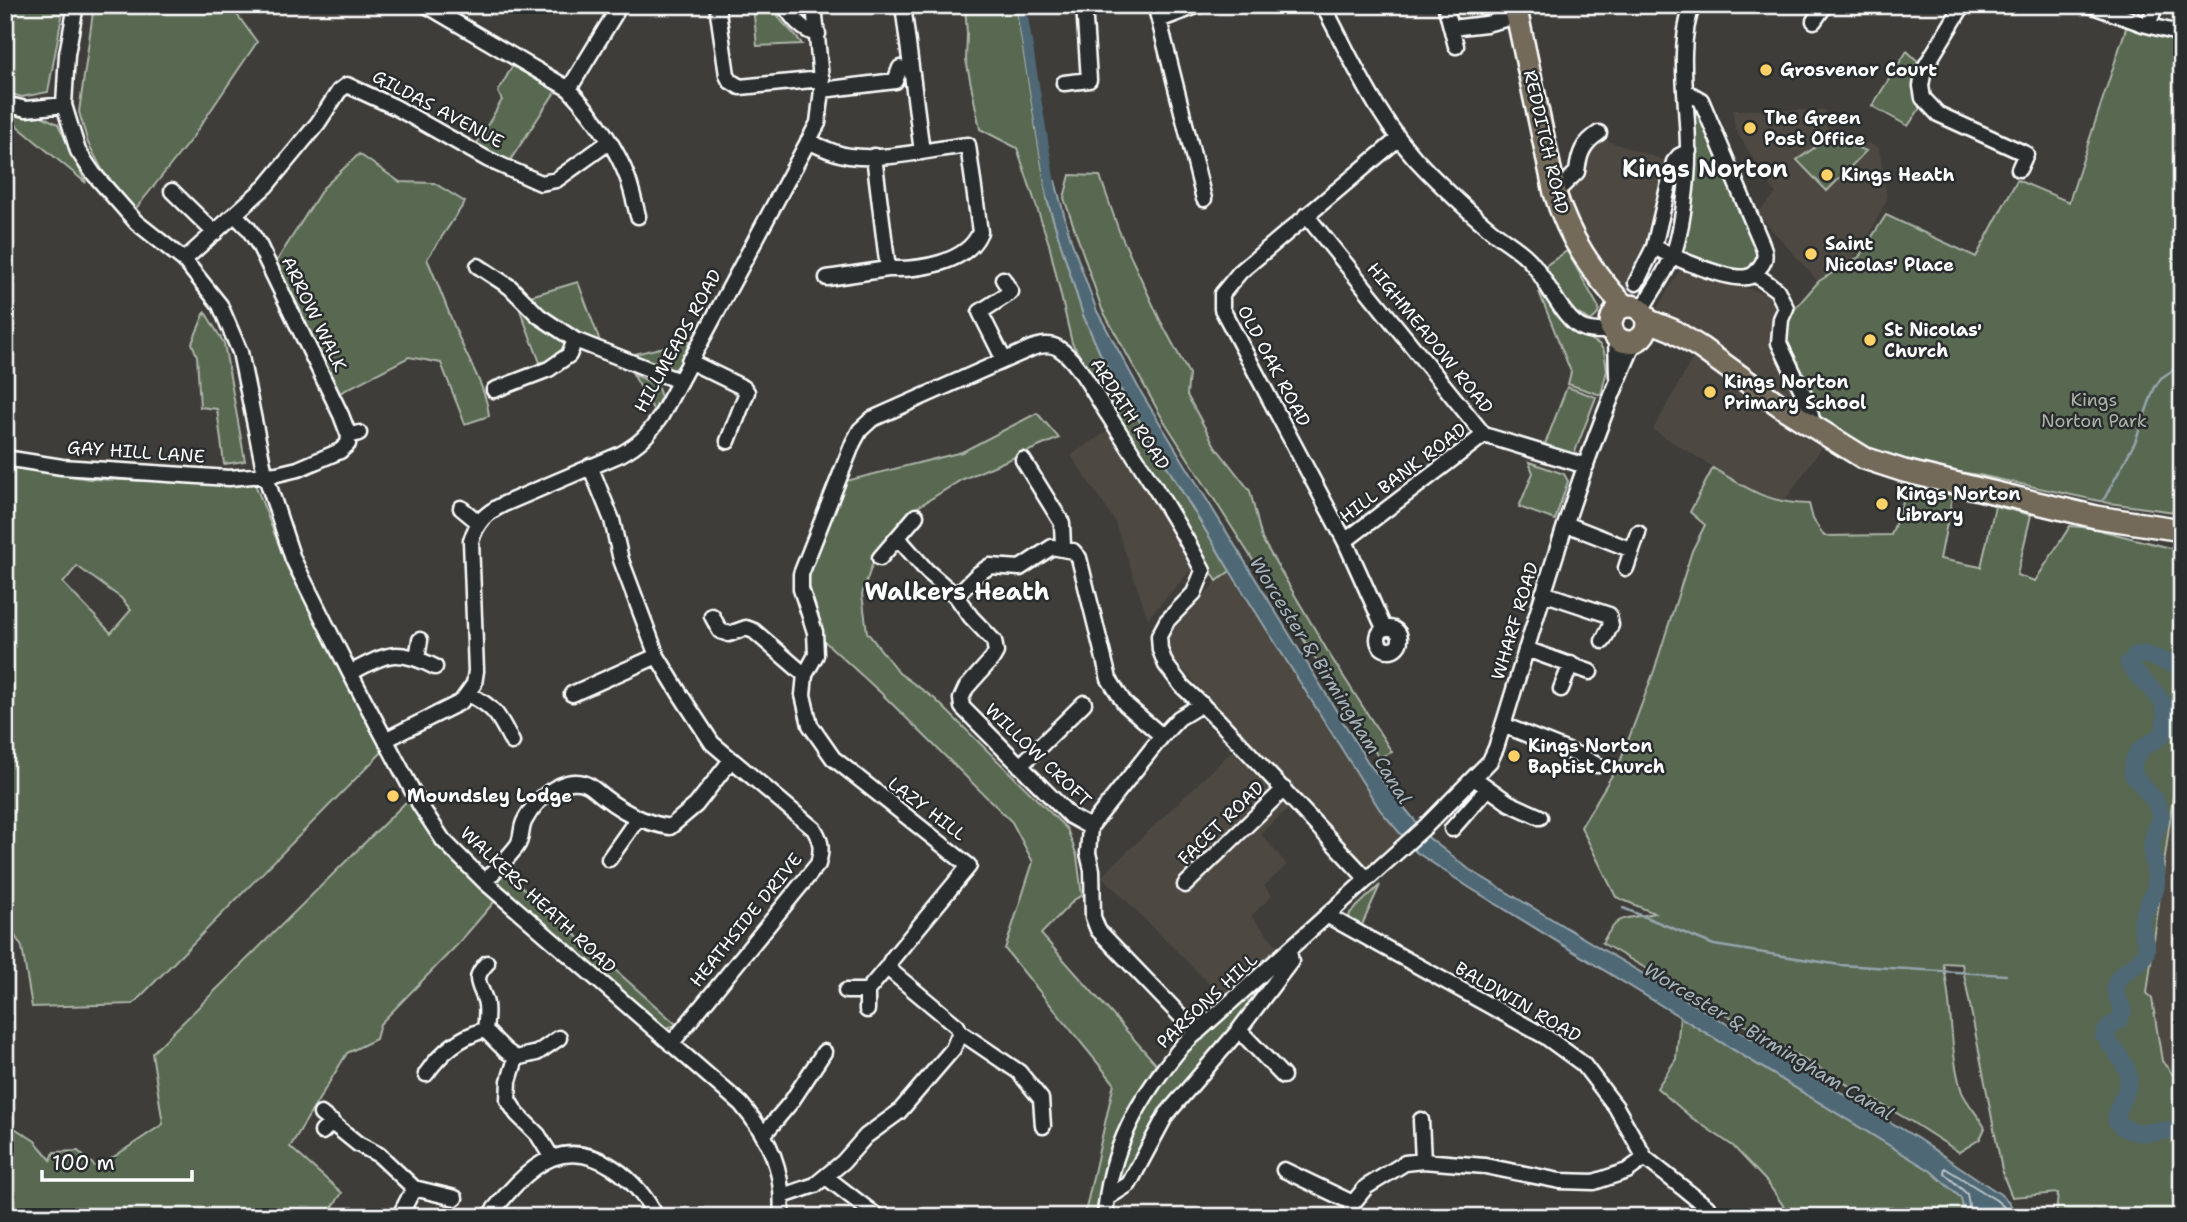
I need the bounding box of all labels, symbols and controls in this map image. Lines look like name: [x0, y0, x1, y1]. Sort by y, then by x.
place label: Grosvenor Court: [1780, 58, 1937, 82]
marker: Grosvenor Court: [1758, 62, 1774, 78]
street label: GILDAS AVENUE: [368, 64, 508, 154]
street label: REDDITCH ROAD: [1518, 68, 1574, 217]
place label: The Green Post Office: [1764, 106, 1865, 151]
marker: The Green Post Office: [1742, 120, 1758, 136]
district label: Kings Norton: [1622, 153, 1788, 185]
place label: Kings Heath: [1841, 163, 1955, 187]
marker: Kings Heath: [1819, 167, 1835, 183]
place label: Saint Nicolas' Place: [1825, 232, 1954, 277]
marker: Saint Nicolas' Place: [1803, 246, 1819, 262]
street label: ARROW WALK: [276, 252, 352, 376]
street label: HIGHMEADOW ROAD: [1362, 257, 1499, 419]
street label: HILLMEADS ROAD: [629, 265, 727, 417]
street label: OLD OAK ROAD: [1232, 301, 1316, 431]
place label: St Nicolas' Church: [1884, 318, 1982, 363]
marker: St Nicolas' Church: [1862, 332, 1878, 348]
street label: ARDATH ROAD: [1085, 353, 1175, 475]
place label: Kings Norton Primary School: [1724, 370, 1866, 415]
marker: Kings Norton Primary School: [1702, 384, 1718, 400]
park label: Kings Norton Park: [2041, 388, 2147, 433]
street label: HILL BANK ROAD: [1335, 417, 1471, 529]
street label: GAY HILL LANE: [66, 435, 206, 469]
place label: Kings Norton Library: [1896, 482, 2020, 527]
marker: Kings Norton Library: [1874, 496, 1890, 512]
water label: Worcester & Birmingham Canal: [1244, 552, 1417, 809]
street label: WHARF ROAD: [1486, 559, 1544, 683]
district label: Walkers Heath: [864, 576, 1050, 608]
street label: WILLOW CROFT: [980, 698, 1096, 812]
place label: Kings Norton Baptist Church: [1528, 734, 1665, 779]
marker: Kings Norton Baptist Church: [1506, 748, 1522, 764]
street label: LAZY HILL: [883, 772, 971, 846]
street label: FACET ROAD: [1173, 776, 1269, 870]
place label: Moundsley Lodge: [407, 784, 572, 808]
marker: Moundsley Lodge: [385, 788, 401, 804]
street label: WALKERS HEATH ROAD: [455, 821, 621, 979]
street label: HEATHSIDE DRIVE: [684, 848, 808, 992]
street label: PARSONS HILL: [1151, 948, 1263, 1054]
street label: BALDWIN ROAD: [1451, 956, 1586, 1048]
water label: Worcester & Birmingham Canal: [1639, 957, 1898, 1126]
scale bar: [42, 1138, 192, 1182]
text: 100 m: [52, 1149, 115, 1177]

